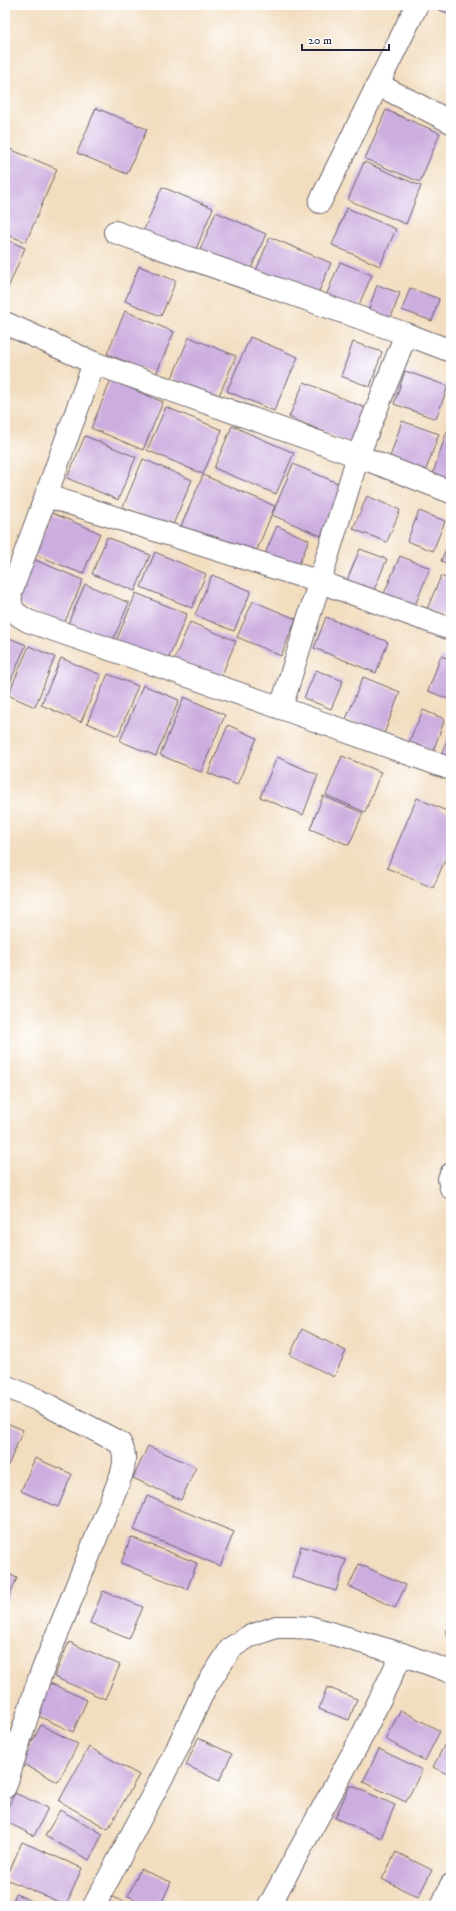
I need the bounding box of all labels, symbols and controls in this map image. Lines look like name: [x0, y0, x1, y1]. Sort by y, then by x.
scale bar: [302, 26, 389, 52]
text: 20 m: [308, 33, 332, 48]

